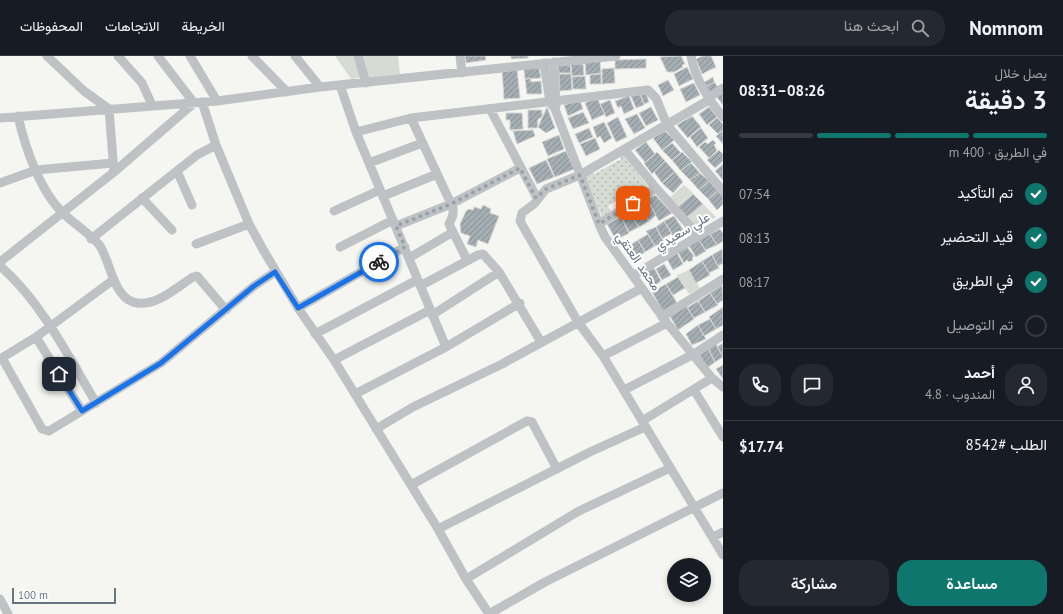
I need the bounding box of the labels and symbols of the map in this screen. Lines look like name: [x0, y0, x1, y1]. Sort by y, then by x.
pin: [616, 186, 650, 220]
street label: علي سعيدي: [652, 208, 714, 256]
street label: محمد العتقي: [611, 229, 665, 295]
courier: [359, 242, 399, 282]
pin: [42, 357, 76, 391]
scale bar: [12, 586, 116, 605]

